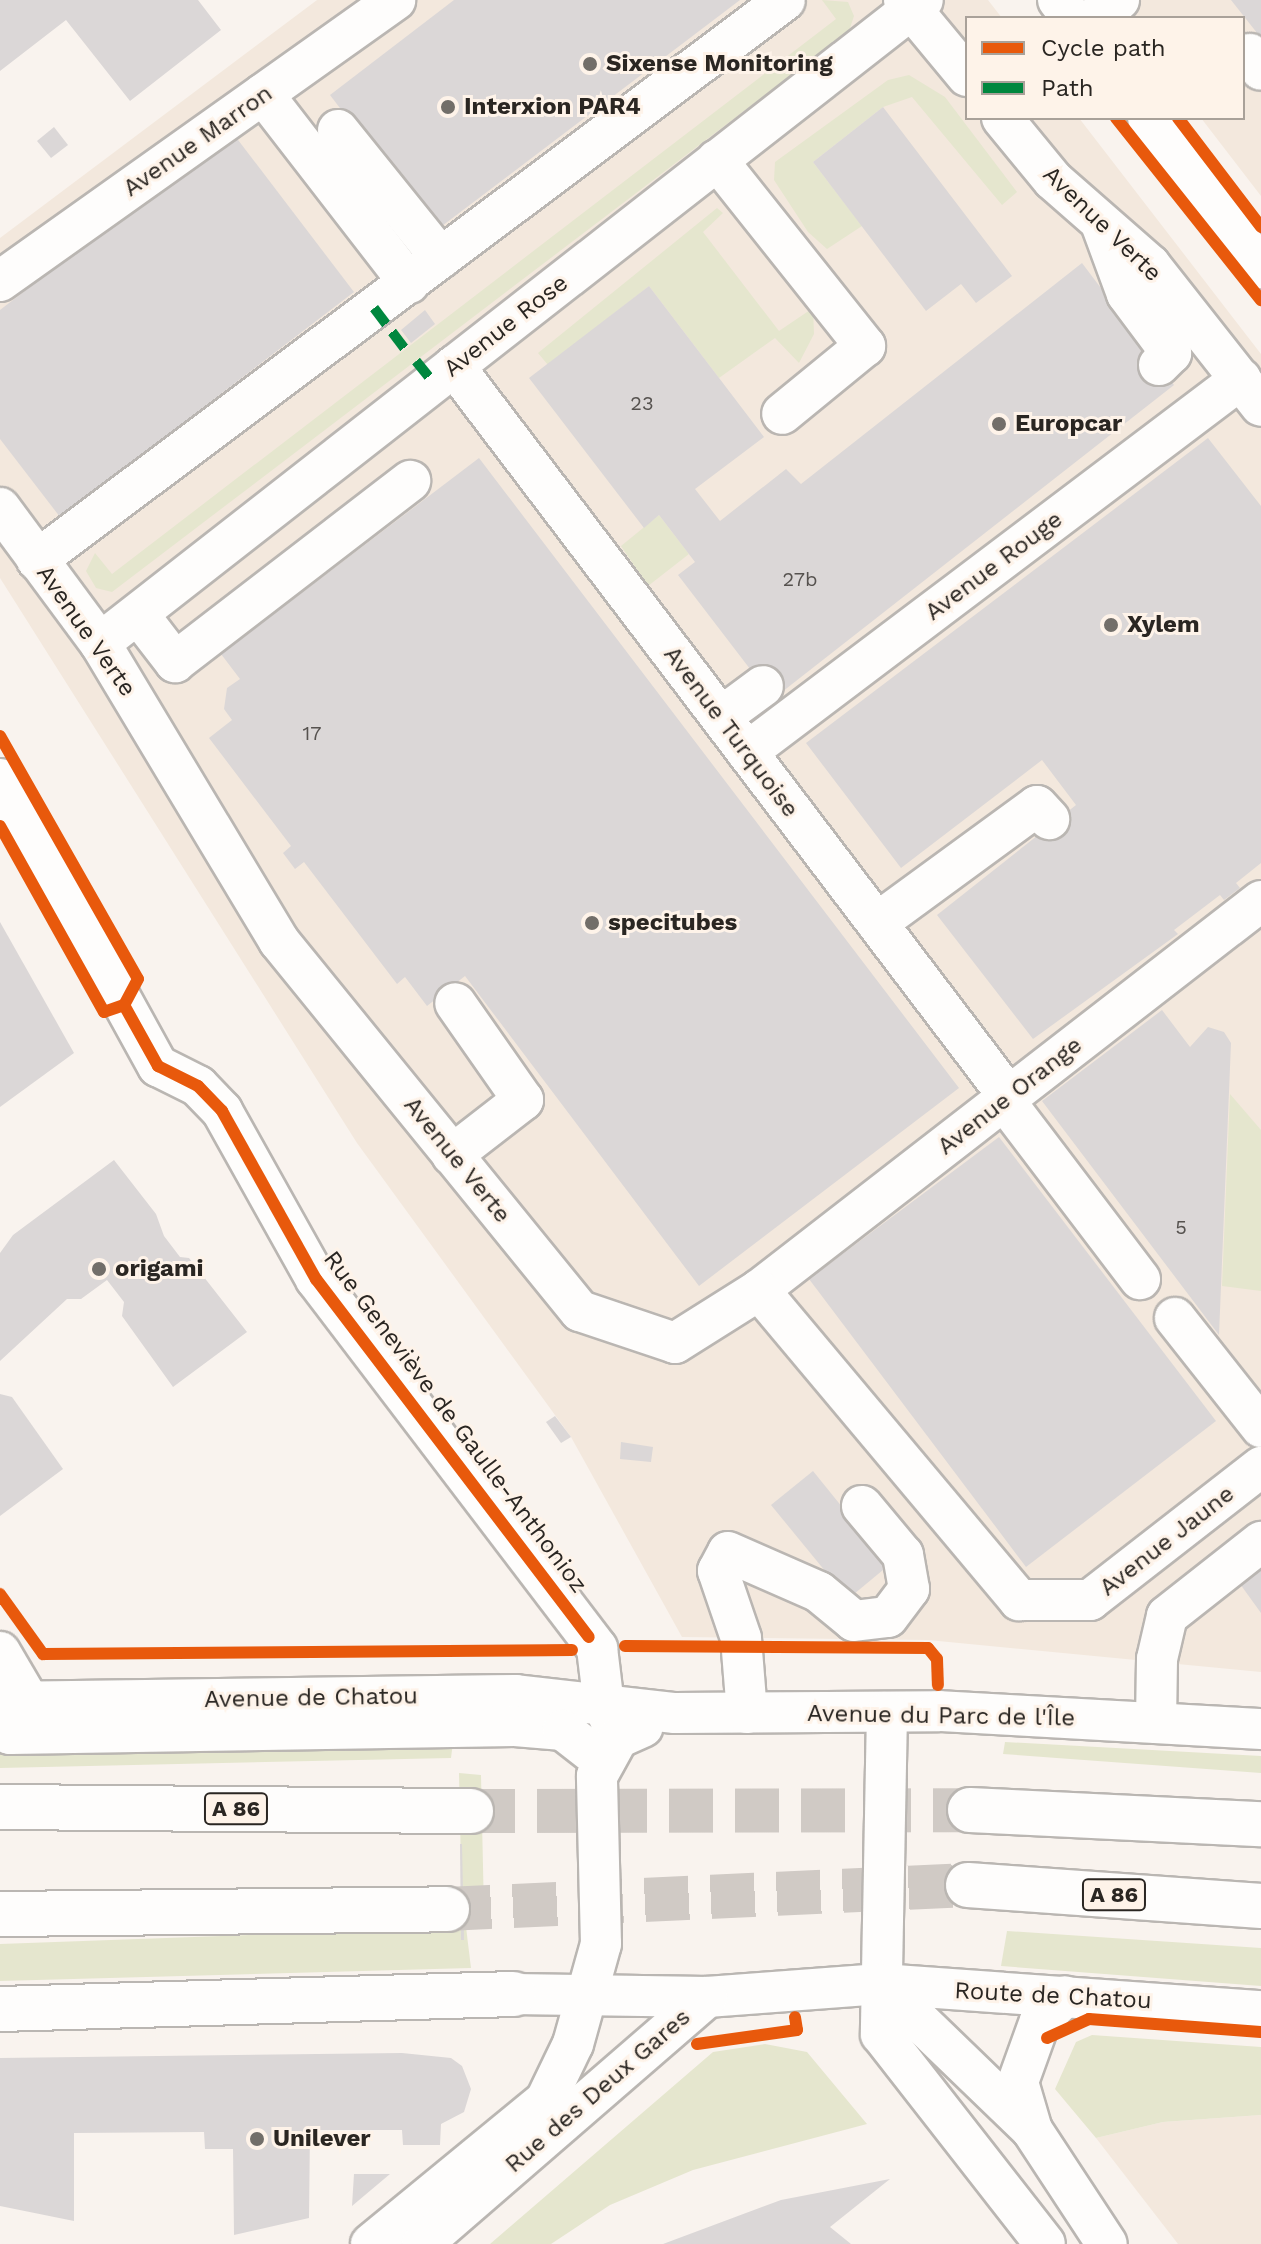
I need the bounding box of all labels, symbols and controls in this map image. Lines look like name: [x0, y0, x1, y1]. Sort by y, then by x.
legend: [965, 16, 1245, 120]
text: Cycle path: [1041, 34, 1166, 62]
place label: Sixense Monitoring: [606, 50, 833, 78]
marker: Sixense Monitoring: [581, 55, 599, 73]
text: Path: [1041, 74, 1094, 102]
street label: Avenue Marron: [118, 79, 278, 203]
place label: Interxion PAR4: [464, 93, 641, 121]
marker: Interxion PAR4: [439, 98, 457, 116]
street label: Avenue Verte: [1036, 160, 1168, 288]
street label: Avenue Rose: [438, 269, 574, 383]
house number: 23: [630, 391, 654, 415]
place label: Europcar: [1015, 410, 1122, 438]
marker: Europcar: [990, 415, 1008, 433]
street label: Avenue Rouge: [920, 505, 1068, 627]
street label: Avenue Verte: [30, 560, 142, 702]
house number: 27b: [782, 567, 818, 591]
place label: Xylem: [1127, 611, 1200, 639]
marker: Xylem: [1102, 616, 1120, 634]
street label: Avenue Turquoise: [657, 641, 805, 823]
house number: 17: [302, 721, 322, 745]
place label: specitubes: [608, 909, 737, 937]
marker: specitubes: [583, 914, 601, 932]
street label: Avenue Orange: [932, 1031, 1088, 1161]
street label: Avenue Verte: [397, 1091, 517, 1229]
house number: 5: [1175, 1215, 1187, 1239]
street label: Rue Geneviève de Gaulle-Anthonioz: [317, 1246, 593, 1598]
place label: origami: [115, 1255, 204, 1283]
marker: origami: [90, 1260, 108, 1278]
street label: Avenue Jaune: [1094, 1479, 1240, 1603]
street label: Avenue de Chatou: [204, 1682, 418, 1714]
street label: Avenue du Parc de l'Île: [807, 1699, 1075, 1733]
road number: A 86: [202, 1791, 270, 1827]
road number: A 86: [1080, 1877, 1148, 1913]
street label: Route de Chatou: [954, 1976, 1152, 2016]
street label: Rue des Deux Gares: [499, 2003, 697, 2179]
place label: Unilever: [273, 2125, 371, 2153]
marker: Unilever: [248, 2130, 266, 2148]

